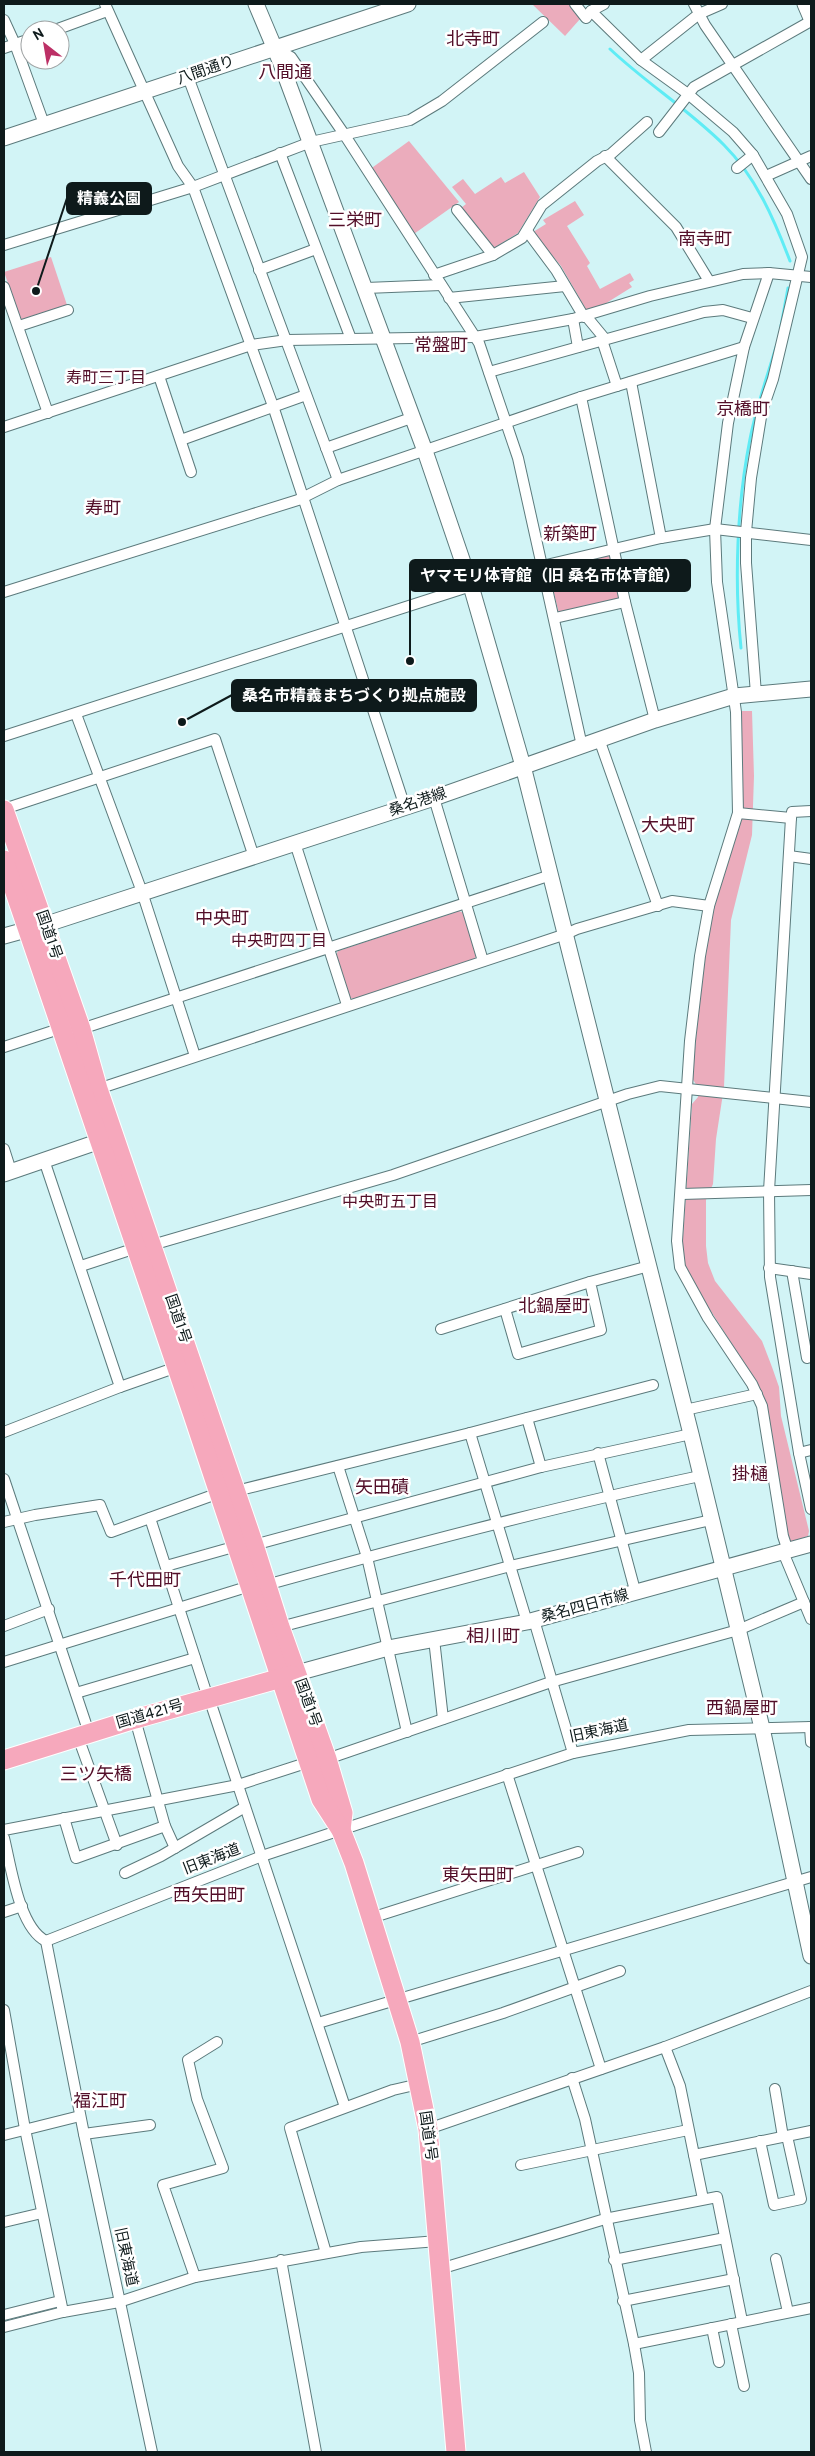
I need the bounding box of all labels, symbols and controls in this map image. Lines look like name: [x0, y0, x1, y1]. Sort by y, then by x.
north arrow: [20, 20, 70, 70]
text: N: [30, 25, 48, 45]
district label: 北寺町: [446, 29, 500, 52]
street label: 八間通り: [175, 52, 237, 90]
district label: 八間通: [258, 62, 312, 85]
callout: 精義公園: [67, 183, 151, 214]
text: 精義公園: [77, 189, 141, 210]
district label: 三栄町: [328, 210, 382, 233]
district label: 南寺町: [678, 229, 732, 252]
district label: 常盤町: [414, 335, 468, 358]
district label: 寿町三丁目: [66, 369, 146, 389]
district label: 京橋町: [716, 399, 770, 422]
district label: 寿町: [85, 498, 121, 521]
district label: 新築町: [543, 524, 597, 547]
callout: ヤマモリ体育館（旧 桑名市体育館）: [410, 560, 690, 591]
text: ヤマモリ体育館（旧 桑名市体育館）: [420, 567, 680, 587]
callout: 桑名市精義まちづくり拠点施設: [232, 680, 476, 711]
text: 桑名市精義まちづくり拠点施設: [242, 686, 466, 707]
street label: 桑名港線: [387, 784, 449, 822]
district label: 大央町: [641, 815, 695, 838]
street label: 国道1号: [31, 908, 65, 962]
district label: 中央町: [195, 908, 249, 931]
district label: 中央町四丁目: [231, 932, 327, 952]
district label: 中央町五丁目: [342, 1193, 438, 1213]
street label: 国道1号: [160, 1292, 194, 1346]
district label: 北鍋屋町: [518, 1296, 590, 1319]
district label: 掛樋: [732, 1464, 768, 1487]
district label: 矢田磧: [355, 1477, 409, 1500]
district label: 千代田町: [109, 1570, 181, 1593]
street label: 桑名四日市線: [539, 1586, 631, 1628]
district label: 相川町: [466, 1626, 520, 1649]
street label: 国道1号: [289, 1676, 325, 1730]
street label: 国道421号: [114, 1696, 186, 1734]
district label: 西鍋屋町: [706, 1698, 778, 1721]
street label: 旧東海道: [568, 1716, 630, 1748]
district label: 三ツ矢橋: [60, 1764, 132, 1787]
street label: 旧東海道: [181, 1840, 243, 1880]
district label: 東矢田町: [442, 1865, 514, 1888]
district label: 西矢田町: [173, 1885, 245, 1908]
district label: 福江町: [73, 2091, 127, 2114]
street label: 国道1号: [414, 2110, 440, 2162]
street label: 旧東海道: [109, 2226, 141, 2288]

